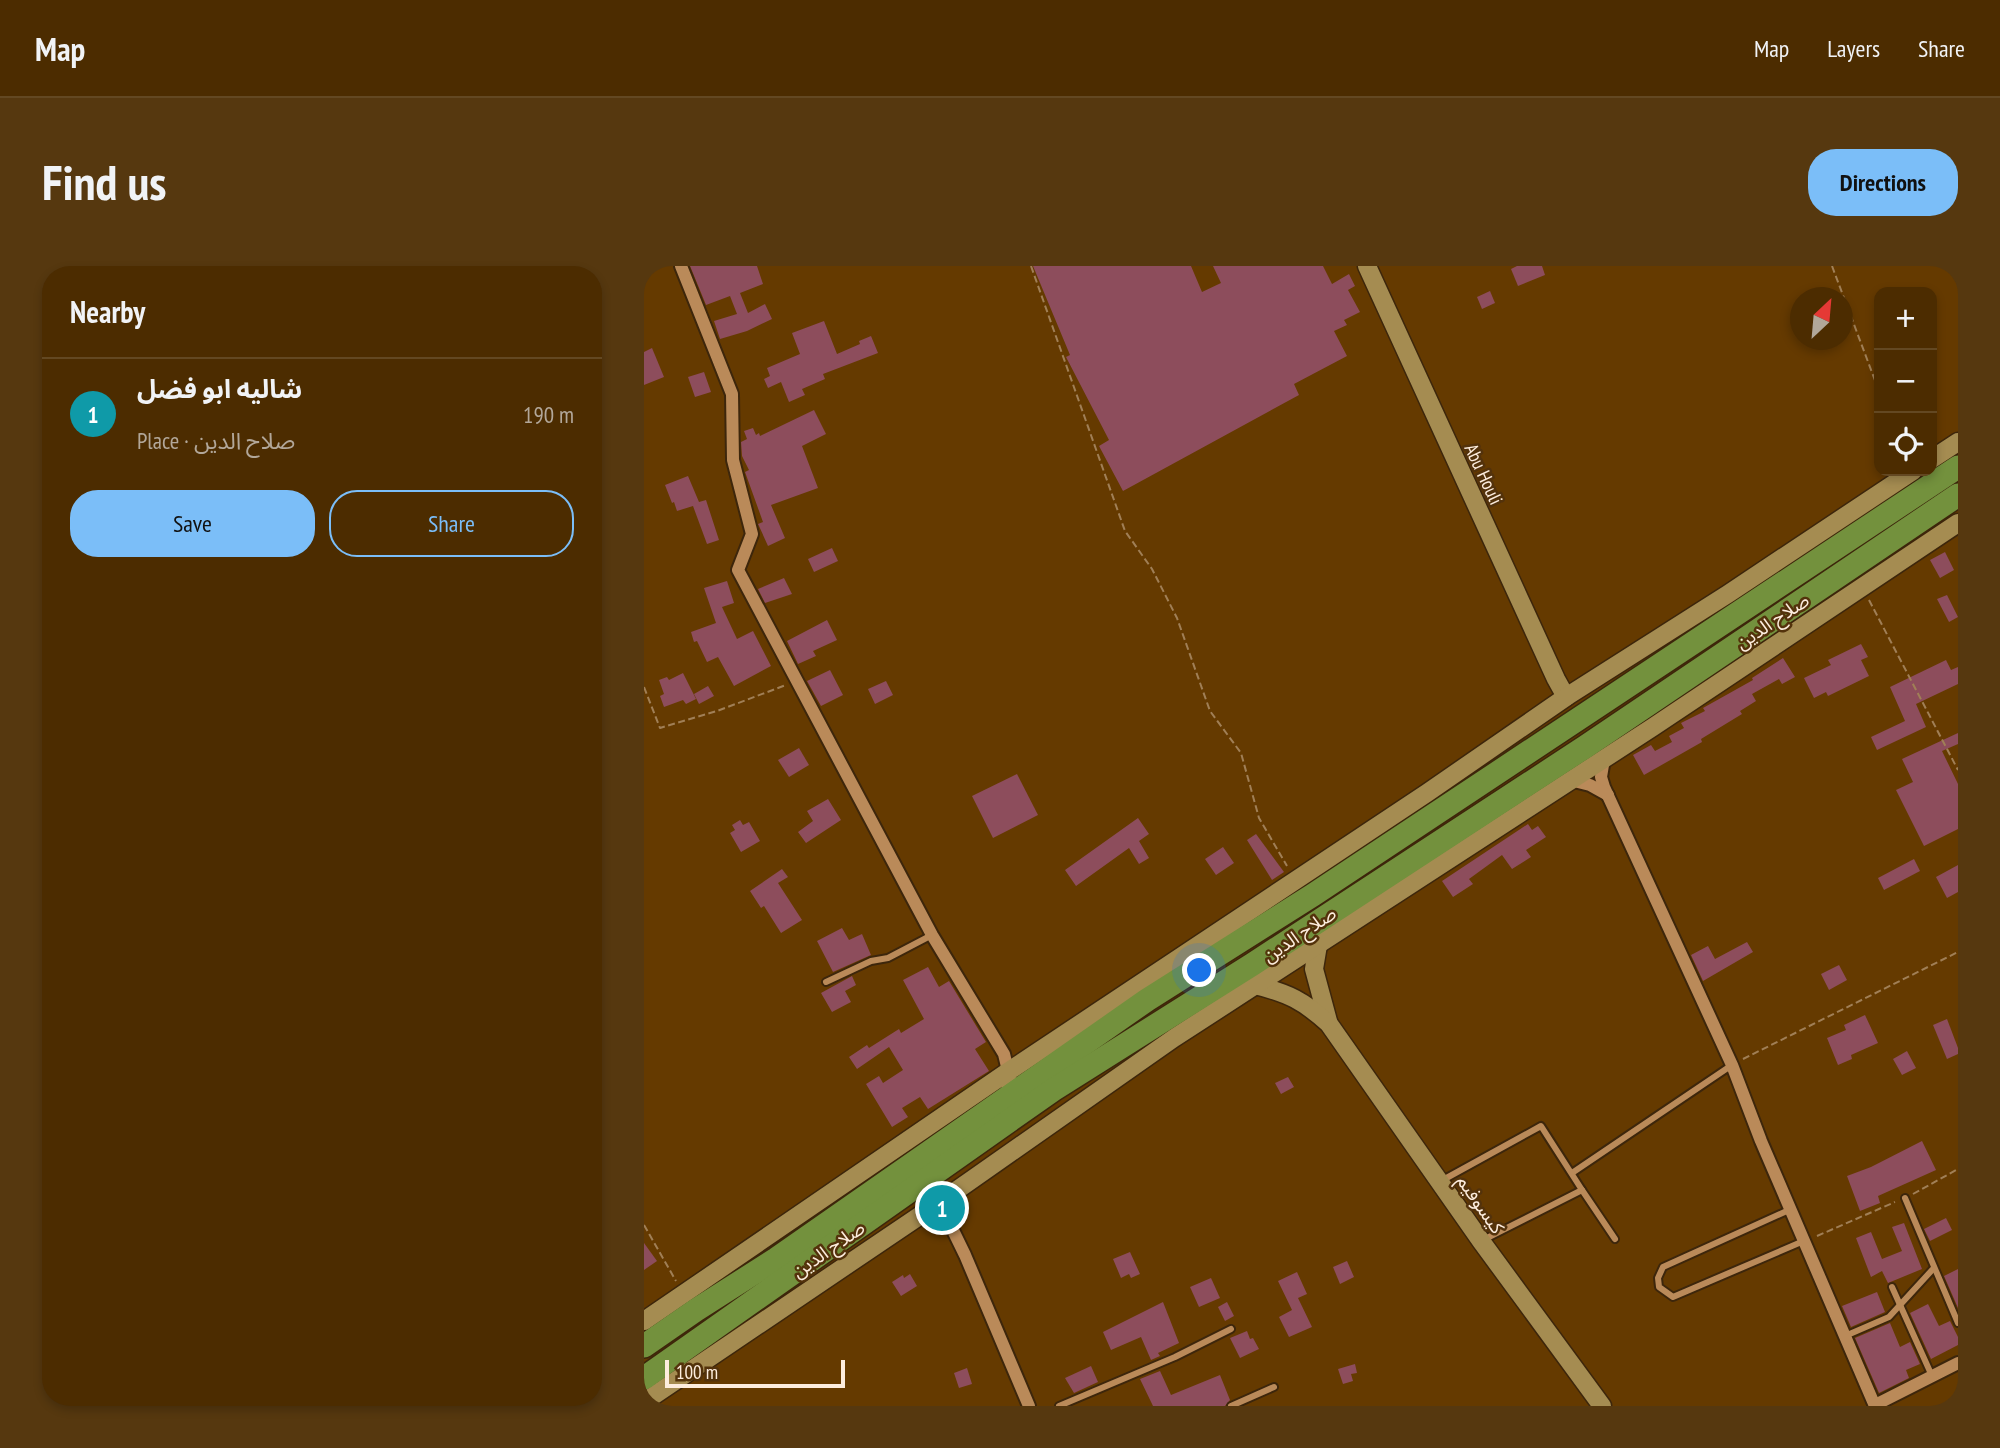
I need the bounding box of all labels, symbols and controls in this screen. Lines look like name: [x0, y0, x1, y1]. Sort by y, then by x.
text: Map: [35, 27, 85, 70]
text: Map: [1754, 33, 1789, 64]
text: Layers: [1827, 33, 1880, 64]
text: Share: [1918, 33, 1965, 64]
button: Directions: [1808, 149, 1958, 216]
text: Find us: [42, 150, 166, 214]
north arrow: [1790, 287, 1853, 350]
map controls: [1874, 287, 1937, 476]
button: +: [1874, 287, 1937, 350]
text: Nearby: [70, 292, 145, 331]
button: −: [1874, 350, 1937, 413]
text: شاليه ابو فضل: [137, 372, 302, 405]
text: 1: [88, 400, 99, 429]
text: 190 m: [523, 400, 574, 429]
button: locate: [1874, 413, 1937, 476]
text: Place · صلاح الدين: [137, 426, 295, 455]
street label: Abu Houli: [1459, 440, 1509, 508]
button: Save: [70, 490, 315, 557]
button: Share: [329, 490, 574, 557]
street label: صلاح الدين: [1731, 588, 1815, 656]
street label: صلاح الدين: [1258, 901, 1342, 969]
your location: [1182, 953, 1216, 987]
street label: كيسوفيم: [1450, 1170, 1511, 1241]
pin: 1: [919, 1182, 965, 1234]
street label: صلاح الدين: [787, 1215, 870, 1285]
scale bar: [665, 1357, 845, 1389]
text: 100 m: [676, 1360, 718, 1384]

